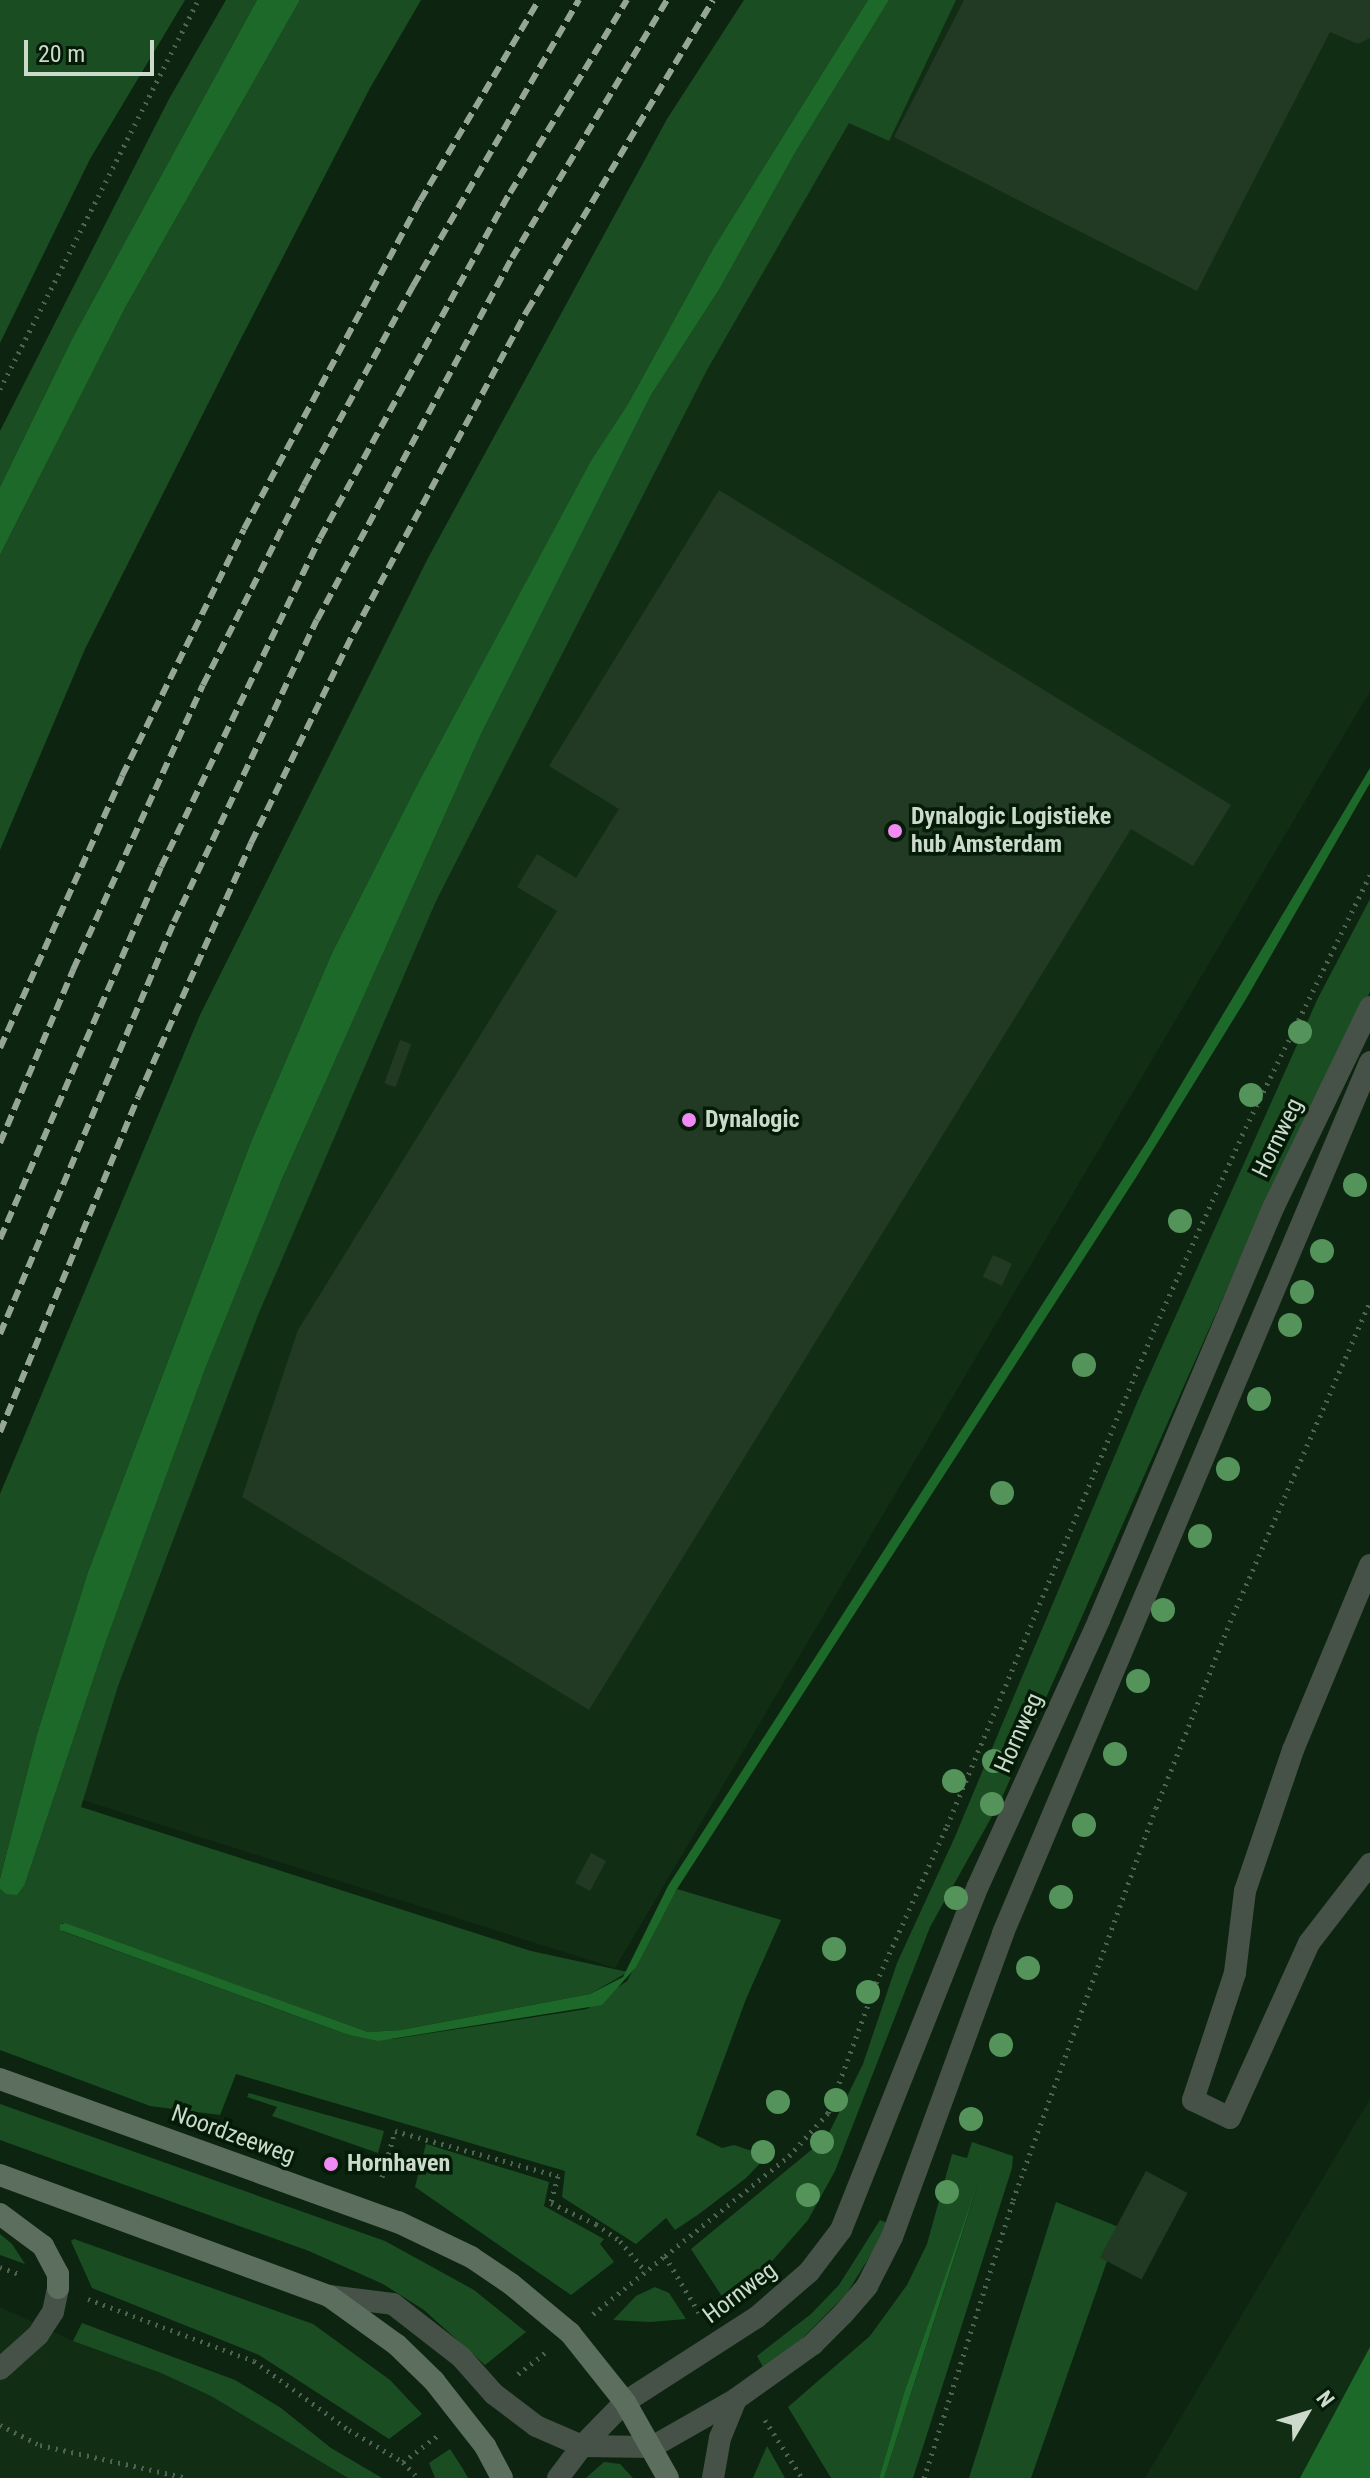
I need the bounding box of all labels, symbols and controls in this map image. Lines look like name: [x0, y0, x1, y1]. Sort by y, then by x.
scale bar: [28, 24, 158, 74]
text: 20 m: [38, 40, 85, 68]
place label: Dynalogic Logistieke hub Amsterdam: [911, 803, 1111, 859]
marker: Dynalogic Logistieke hub Amsterdam: [886, 822, 904, 840]
street label: Hornweg: [1247, 1094, 1309, 1182]
place label: Dynalogic: [705, 1106, 800, 1134]
marker: Dynalogic: [680, 1111, 698, 1129]
street label: Hornweg: [989, 1689, 1049, 1777]
street label: Noordzeeweg: [167, 2099, 299, 2171]
place label: Hornhaven: [347, 2150, 450, 2178]
marker: Hornhaven: [322, 2155, 340, 2173]
street label: Hornweg: [698, 2256, 782, 2330]
north arrow: [1266, 2374, 1346, 2454]
text: N: [1311, 2386, 1339, 2412]

